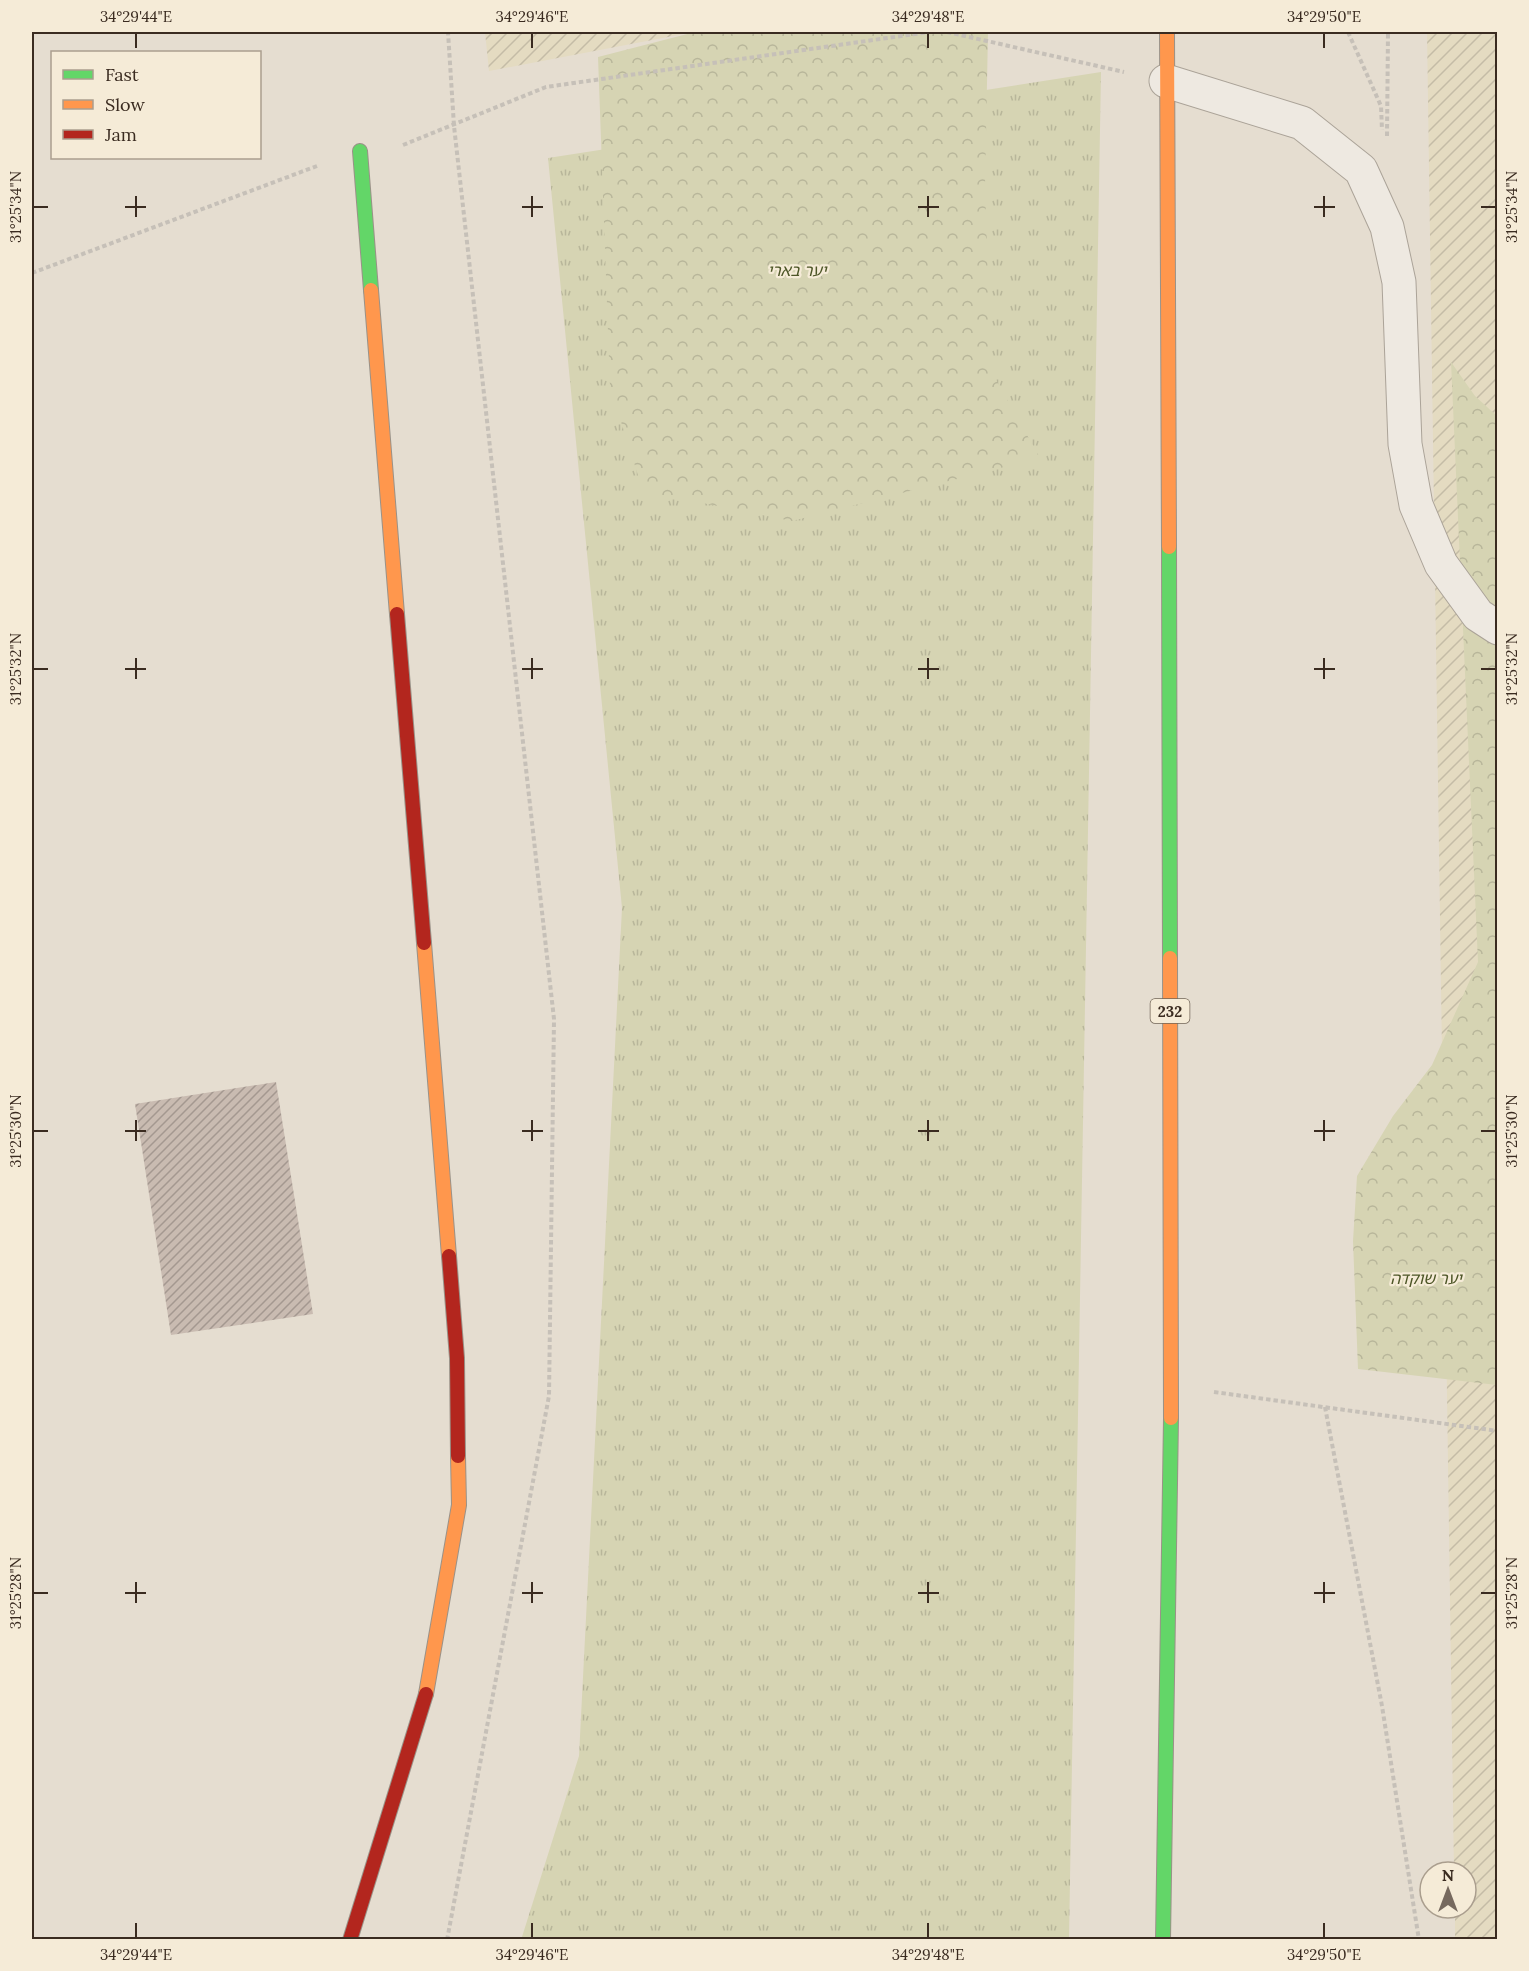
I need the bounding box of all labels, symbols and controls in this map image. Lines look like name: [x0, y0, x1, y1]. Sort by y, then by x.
text: 34°29'44"E: [100, 7, 172, 26]
text: 34°29'46"E: [496, 7, 568, 26]
text: 34°29'48"E: [892, 7, 964, 26]
text: 34°29'50"E: [1287, 7, 1361, 26]
legend: [51, 51, 261, 159]
text: Fast: [105, 63, 139, 86]
text: Slow: [105, 93, 145, 116]
text: Jam: [104, 123, 137, 146]
text: 31°25'34"N: [6, 171, 25, 243]
text: 31°25'34"N: [1502, 171, 1521, 243]
park label: יער בארי: [767, 260, 828, 280]
text: 31°25'32"N: [6, 633, 25, 705]
text: 31°25'32"N: [1502, 633, 1521, 705]
road number: 232: [1150, 999, 1190, 1023]
text: 31°25'30"N: [6, 1094, 25, 1168]
text: 31°25'30"N: [1502, 1094, 1521, 1168]
park label: יער שוקדה: [1390, 1268, 1463, 1288]
text: 31°25'28"N: [6, 1557, 25, 1629]
text: 31°25'28"N: [1502, 1557, 1521, 1629]
north arrow: [1418, 1860, 1478, 1920]
text: N: [1442, 1865, 1454, 1885]
text: 34°29'44"E: [100, 1945, 172, 1964]
text: 34°29'46"E: [496, 1945, 568, 1964]
text: 34°29'48"E: [892, 1945, 964, 1964]
text: 34°29'50"E: [1287, 1945, 1361, 1964]

